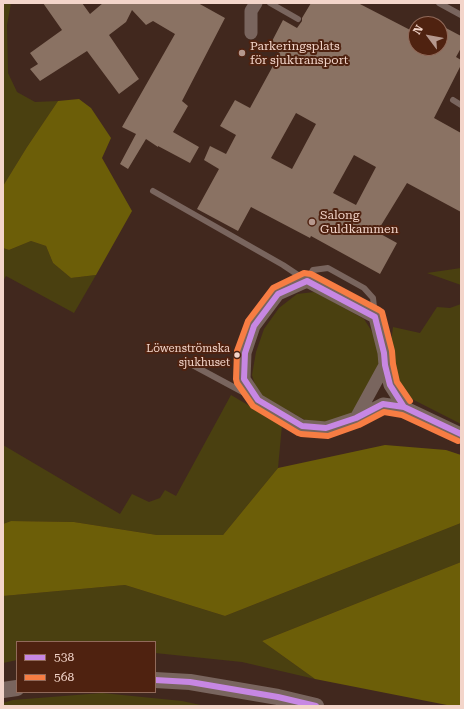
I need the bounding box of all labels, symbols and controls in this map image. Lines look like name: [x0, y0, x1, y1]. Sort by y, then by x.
north arrow: [408, 16, 448, 56]
text: N: [410, 23, 426, 37]
place label: Parkeringsplats för sjuktransport: [250, 39, 348, 67]
marker: Parkeringsplats för sjuktransport: [237, 48, 247, 58]
place label: Salong Guldkammen: [320, 208, 398, 236]
marker: Salong Guldkammen: [307, 217, 317, 227]
place label: Löwenströmska sjukhuset: [146, 342, 230, 368]
marker: Löwenströmska sjukhuset: [232, 350, 242, 360]
legend: [16, 641, 156, 693]
text: 538: [54, 650, 74, 664]
text: 568: [54, 670, 74, 684]

